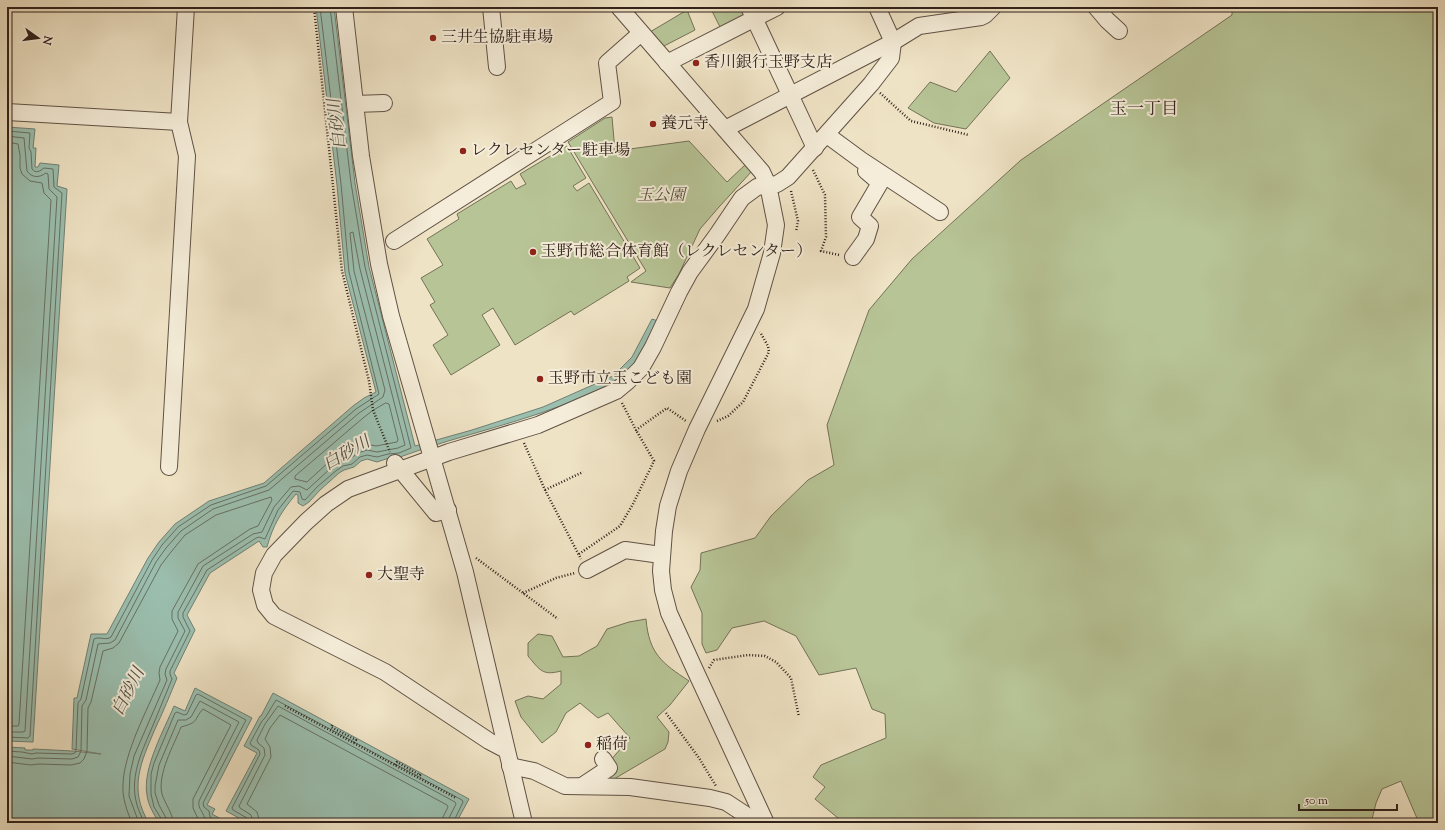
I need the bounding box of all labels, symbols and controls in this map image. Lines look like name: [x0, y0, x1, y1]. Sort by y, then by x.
north arrow: [18, 18, 58, 58]
place label: 三井生協駐車場: [441, 27, 553, 50]
text: N: [38, 33, 56, 47]
marker: 三井生協駐車場: [428, 33, 438, 43]
place label: 香川銀行玉野支店: [704, 52, 832, 75]
marker: 香川銀行玉野支店: [691, 58, 701, 68]
water label: 白砂川: [323, 95, 353, 151]
district label: 玉一丁目: [1110, 98, 1178, 122]
place label: 養元寺: [661, 113, 709, 136]
marker: 養元寺: [648, 119, 658, 129]
place label: レクレセンター駐車場: [471, 140, 630, 163]
marker: レクレセンター駐車場: [458, 146, 468, 156]
park label: 玉公園: [637, 185, 688, 208]
place label: 玉野市総合体育館（レクレセンター）: [541, 241, 812, 264]
marker: 玉野市総合体育館（レクレセンター）: [528, 247, 538, 257]
place label: 玉野市立玉こども園: [548, 368, 692, 391]
marker: 玉野市立玉こども園: [535, 374, 545, 384]
water label: 白砂川: [319, 430, 377, 477]
place label: 大聖寺: [377, 564, 425, 587]
marker: 大聖寺: [364, 570, 374, 580]
water label: 白砂川: [107, 662, 152, 720]
place label: 稲荷: [596, 734, 628, 757]
marker: 稲荷: [583, 740, 593, 750]
scale bar: [1299, 786, 1397, 812]
text: 50 m: [1304, 792, 1328, 810]

